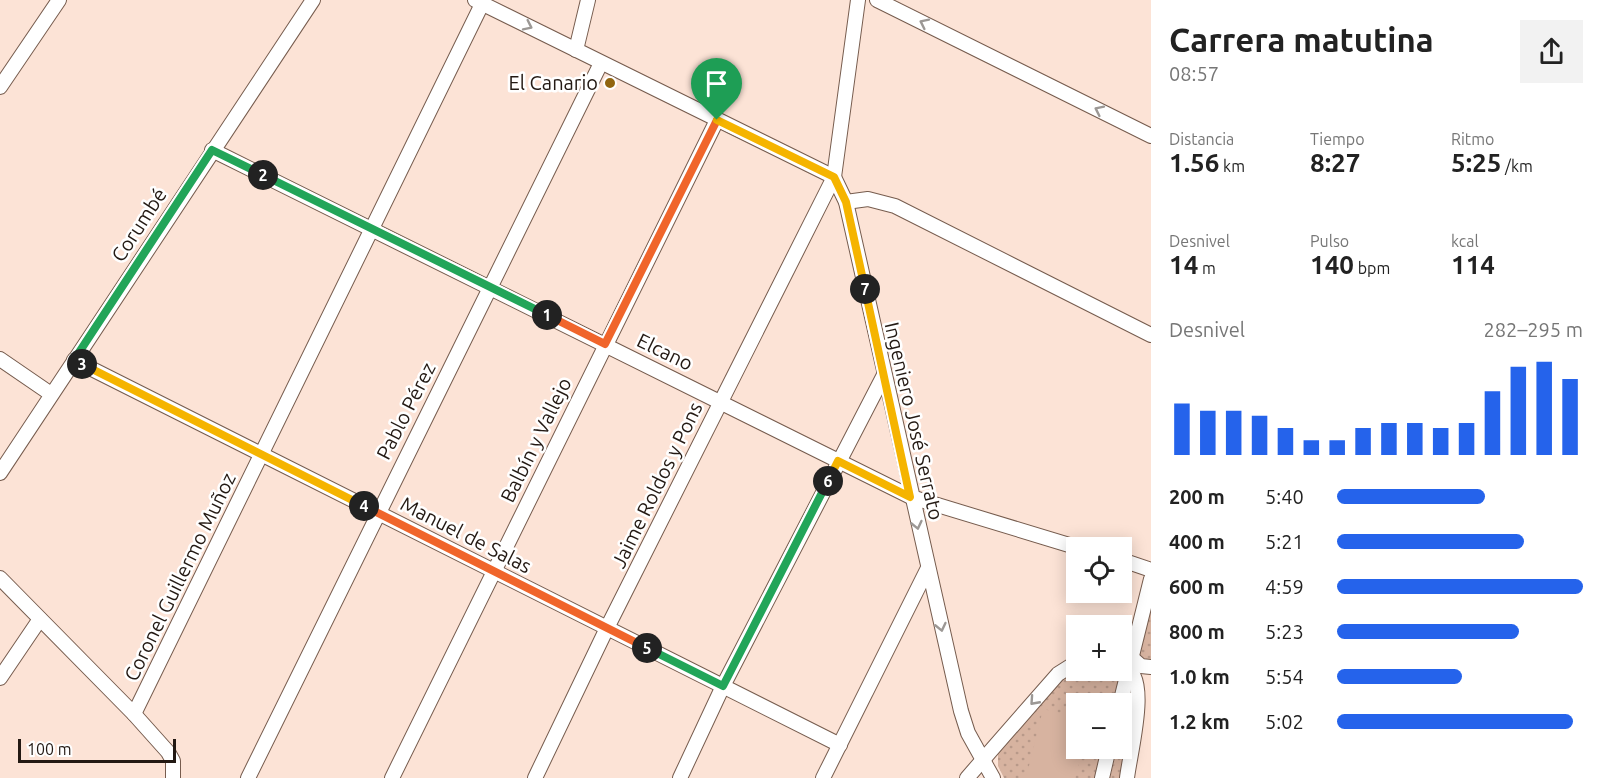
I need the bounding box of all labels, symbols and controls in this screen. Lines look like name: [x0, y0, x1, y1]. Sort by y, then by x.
one-way arrow: [521, 19, 532, 30]
one-way arrow: [919, 19, 930, 31]
button: share: [1520, 20, 1583, 83]
text: Carrera matutina: [1169, 21, 1434, 58]
pin: [691, 58, 742, 120]
text: 08:57: [1169, 62, 1219, 85]
icon: arrive: [700, 67, 733, 100]
place label: El Canario: [509, 71, 598, 94]
marker: El Canario: [603, 76, 617, 90]
one-way arrow: [1094, 106, 1105, 117]
text: Distancia: [1169, 130, 1234, 148]
text: Tiempo: [1310, 130, 1365, 148]
text: Ritmo: [1451, 130, 1494, 148]
text: 1.56: [1169, 148, 1219, 177]
text: 8:27: [1310, 148, 1360, 177]
text: 5:25: [1451, 148, 1501, 177]
text: km: [1219, 157, 1245, 175]
text: /km: [1501, 157, 1533, 175]
pin: 2: [248, 160, 278, 190]
text: 2: [258, 166, 268, 184]
street label: Corumbé: [106, 184, 171, 266]
text: Desnivel: [1169, 232, 1230, 250]
text: Pulso: [1310, 232, 1349, 250]
text: kcal: [1451, 232, 1479, 250]
text: 14: [1169, 250, 1198, 279]
text: 140: [1310, 250, 1354, 279]
text: 114: [1451, 250, 1495, 279]
text: m: [1198, 259, 1216, 277]
text: bpm: [1354, 259, 1390, 277]
pin: 7: [850, 274, 880, 304]
text: 7: [860, 280, 870, 298]
pin: 1: [532, 300, 562, 330]
text: 1: [542, 306, 552, 324]
text: Desnivel: [1169, 318, 1245, 341]
text: 282–295 m: [1484, 318, 1583, 341]
street label: Ingeniero José Serrato: [881, 320, 948, 522]
street label: Elcano: [634, 328, 697, 375]
pin: 3: [67, 349, 97, 379]
text: 3: [77, 355, 87, 373]
street label: Pablo Pérez: [371, 358, 440, 463]
street label: Balbín y Vallejo: [495, 374, 576, 506]
street label: Jaime Roldos y Pons: [606, 398, 707, 571]
pin: 6: [813, 466, 843, 496]
street label: Coronel Guillermo Muñoz: [119, 469, 240, 685]
text: 6: [823, 472, 833, 490]
text: 200 m: [1169, 485, 1225, 508]
text: 5:40: [1265, 485, 1304, 508]
pin: 4: [349, 491, 379, 521]
street label: Manuel de Salas: [397, 492, 535, 577]
text: 4: [359, 497, 369, 515]
one-way arrow: [910, 520, 923, 530]
text: 400 m: [1169, 530, 1225, 553]
text: 5:21: [1265, 530, 1304, 553]
map controls: [1066, 537, 1132, 759]
button: locate: [1066, 537, 1132, 603]
text: 600 m: [1169, 575, 1225, 598]
text: 4:59: [1265, 575, 1304, 598]
button: +: [1066, 615, 1132, 681]
text: 800 m: [1169, 620, 1225, 643]
text: 5:23: [1265, 620, 1304, 643]
one-way arrow: [934, 622, 947, 632]
pin: 5: [632, 633, 662, 663]
text: 5: [642, 639, 652, 657]
text: 1.0 km: [1169, 665, 1230, 688]
text: 5:54: [1265, 665, 1304, 688]
button: −: [1066, 693, 1132, 759]
one-way arrow: [1030, 694, 1041, 705]
text: 1.2 km: [1169, 710, 1230, 733]
text: 5:02: [1265, 710, 1304, 733]
scale bar: [18, 736, 176, 764]
text: 100 m: [27, 740, 72, 758]

